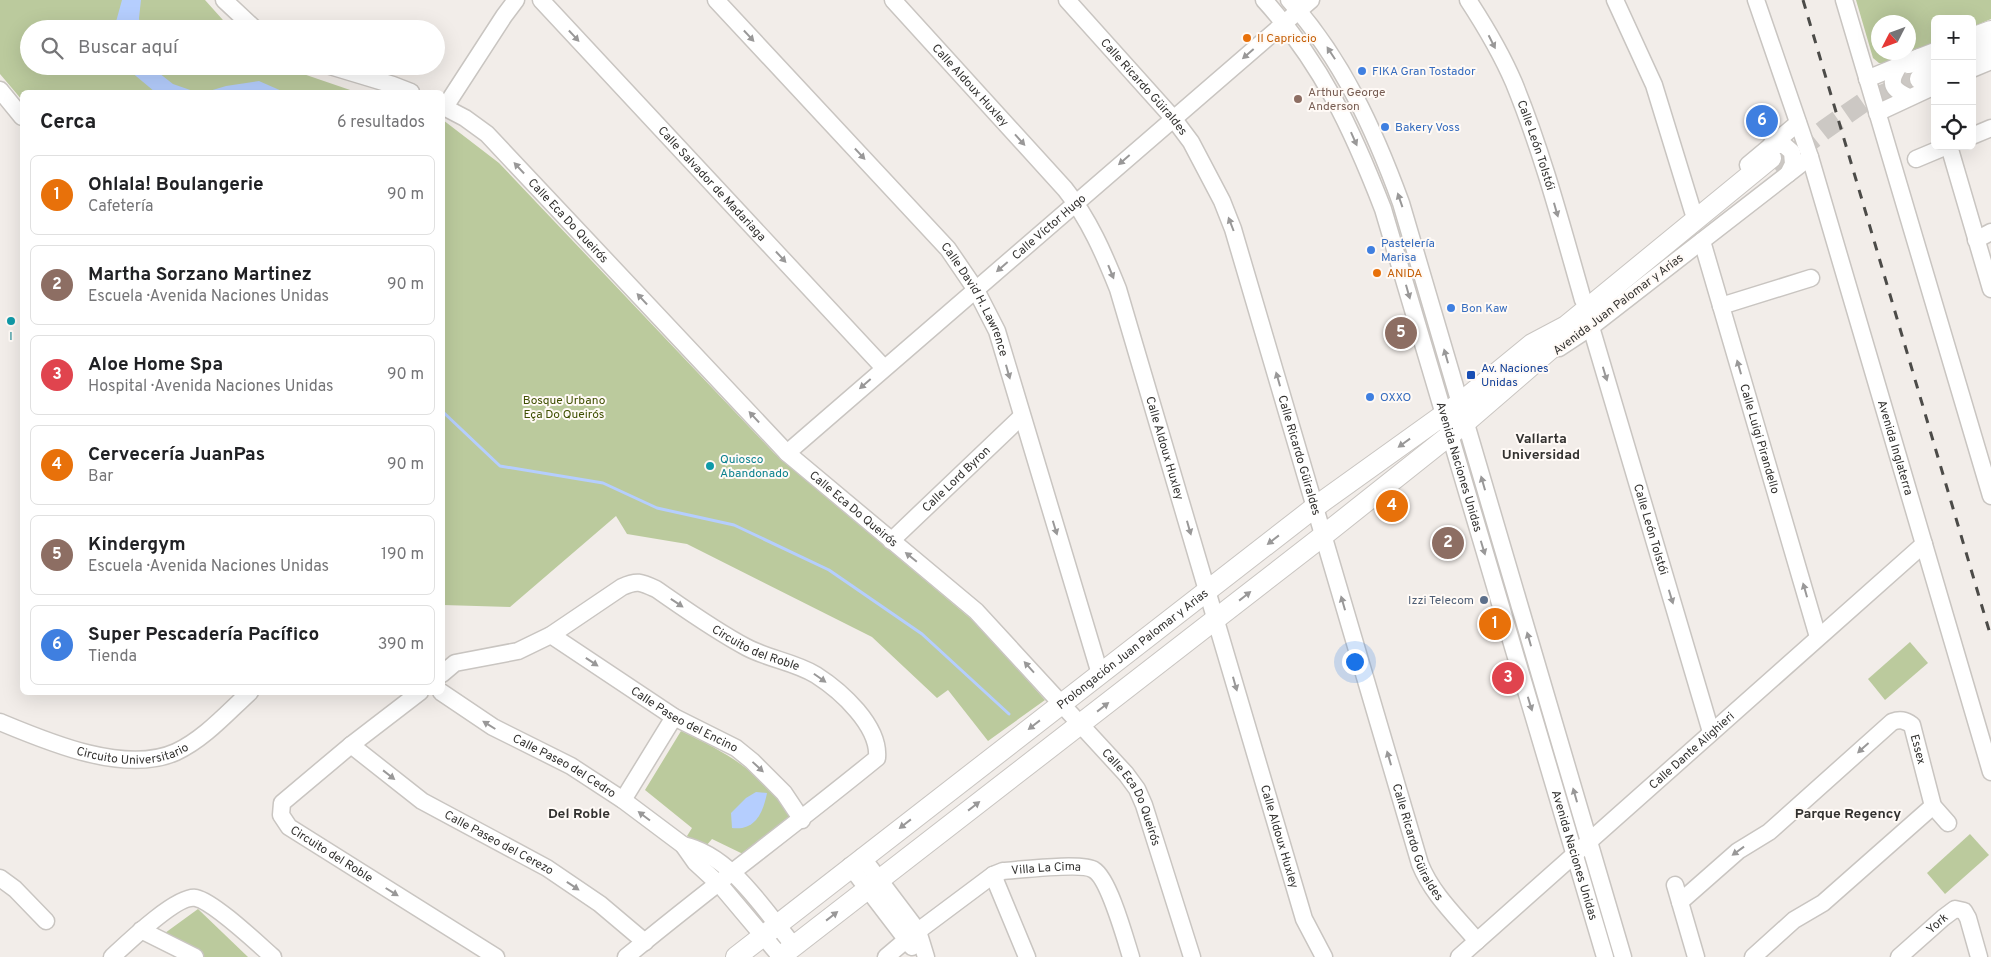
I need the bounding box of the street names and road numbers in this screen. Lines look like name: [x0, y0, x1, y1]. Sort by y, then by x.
street label: Calle Ricardo Güiraldes: [1096, 35, 1190, 139]
street label: Calle Aldoux Huxley: [928, 41, 1012, 131]
street label: Calle León Tolstói: [1513, 98, 1558, 192]
street label: Calle Salvador de Madariaga: [654, 123, 769, 245]
street label: Calle Eca Do Queirós: [524, 175, 611, 267]
street label: Calle Víctor Hugo: [1009, 191, 1090, 264]
street label: Calle David H. Lawrence: [937, 239, 1011, 359]
street label: Avenida Juan Palomar y Arias: [1550, 250, 1687, 359]
street label: Calle Luigi Pirandello: [1735, 382, 1783, 496]
street label: Calle Ricardo Güiraldes: [1273, 393, 1324, 517]
street label: Calle Aldoux Huxley: [1141, 395, 1187, 502]
street label: Avenida Inglaterra: [1873, 398, 1916, 498]
street label: Avenida Naciones Unidas: [1432, 400, 1485, 534]
street label: Calle Lord Byron: [919, 443, 994, 516]
street label: Calle Eca Do Queirós: [805, 468, 901, 551]
street label: Calle León Tolstói: [1629, 482, 1671, 577]
street label: Prolongación Juan Palomar y Arias: [1054, 586, 1212, 714]
street label: Circuito del Roble: [708, 622, 802, 675]
street label: Calle Paseo del Encino: [627, 683, 741, 757]
street label: Calle Dante Alighieri: [1646, 709, 1738, 793]
street label: Calle Paseo del Cedro: [510, 731, 619, 802]
street label: Essex: [1906, 733, 1929, 766]
street label: Circuito Universitario: [74, 740, 192, 769]
street label: Calle Eca Do Queirós: [1097, 745, 1163, 848]
street label: Calle Ricardo Güiraldes: [1388, 782, 1446, 904]
street label: Calle Aldoux Huxley: [1256, 783, 1302, 890]
street label: Avenida Naciones Unidas: [1547, 788, 1601, 922]
street label: Calle Paseo del Cerezo: [441, 807, 557, 879]
street label: Circuito del Roble: [287, 823, 376, 887]
street label: Villa La Cima: [1011, 859, 1081, 879]
street label: York: [1923, 910, 1952, 938]

